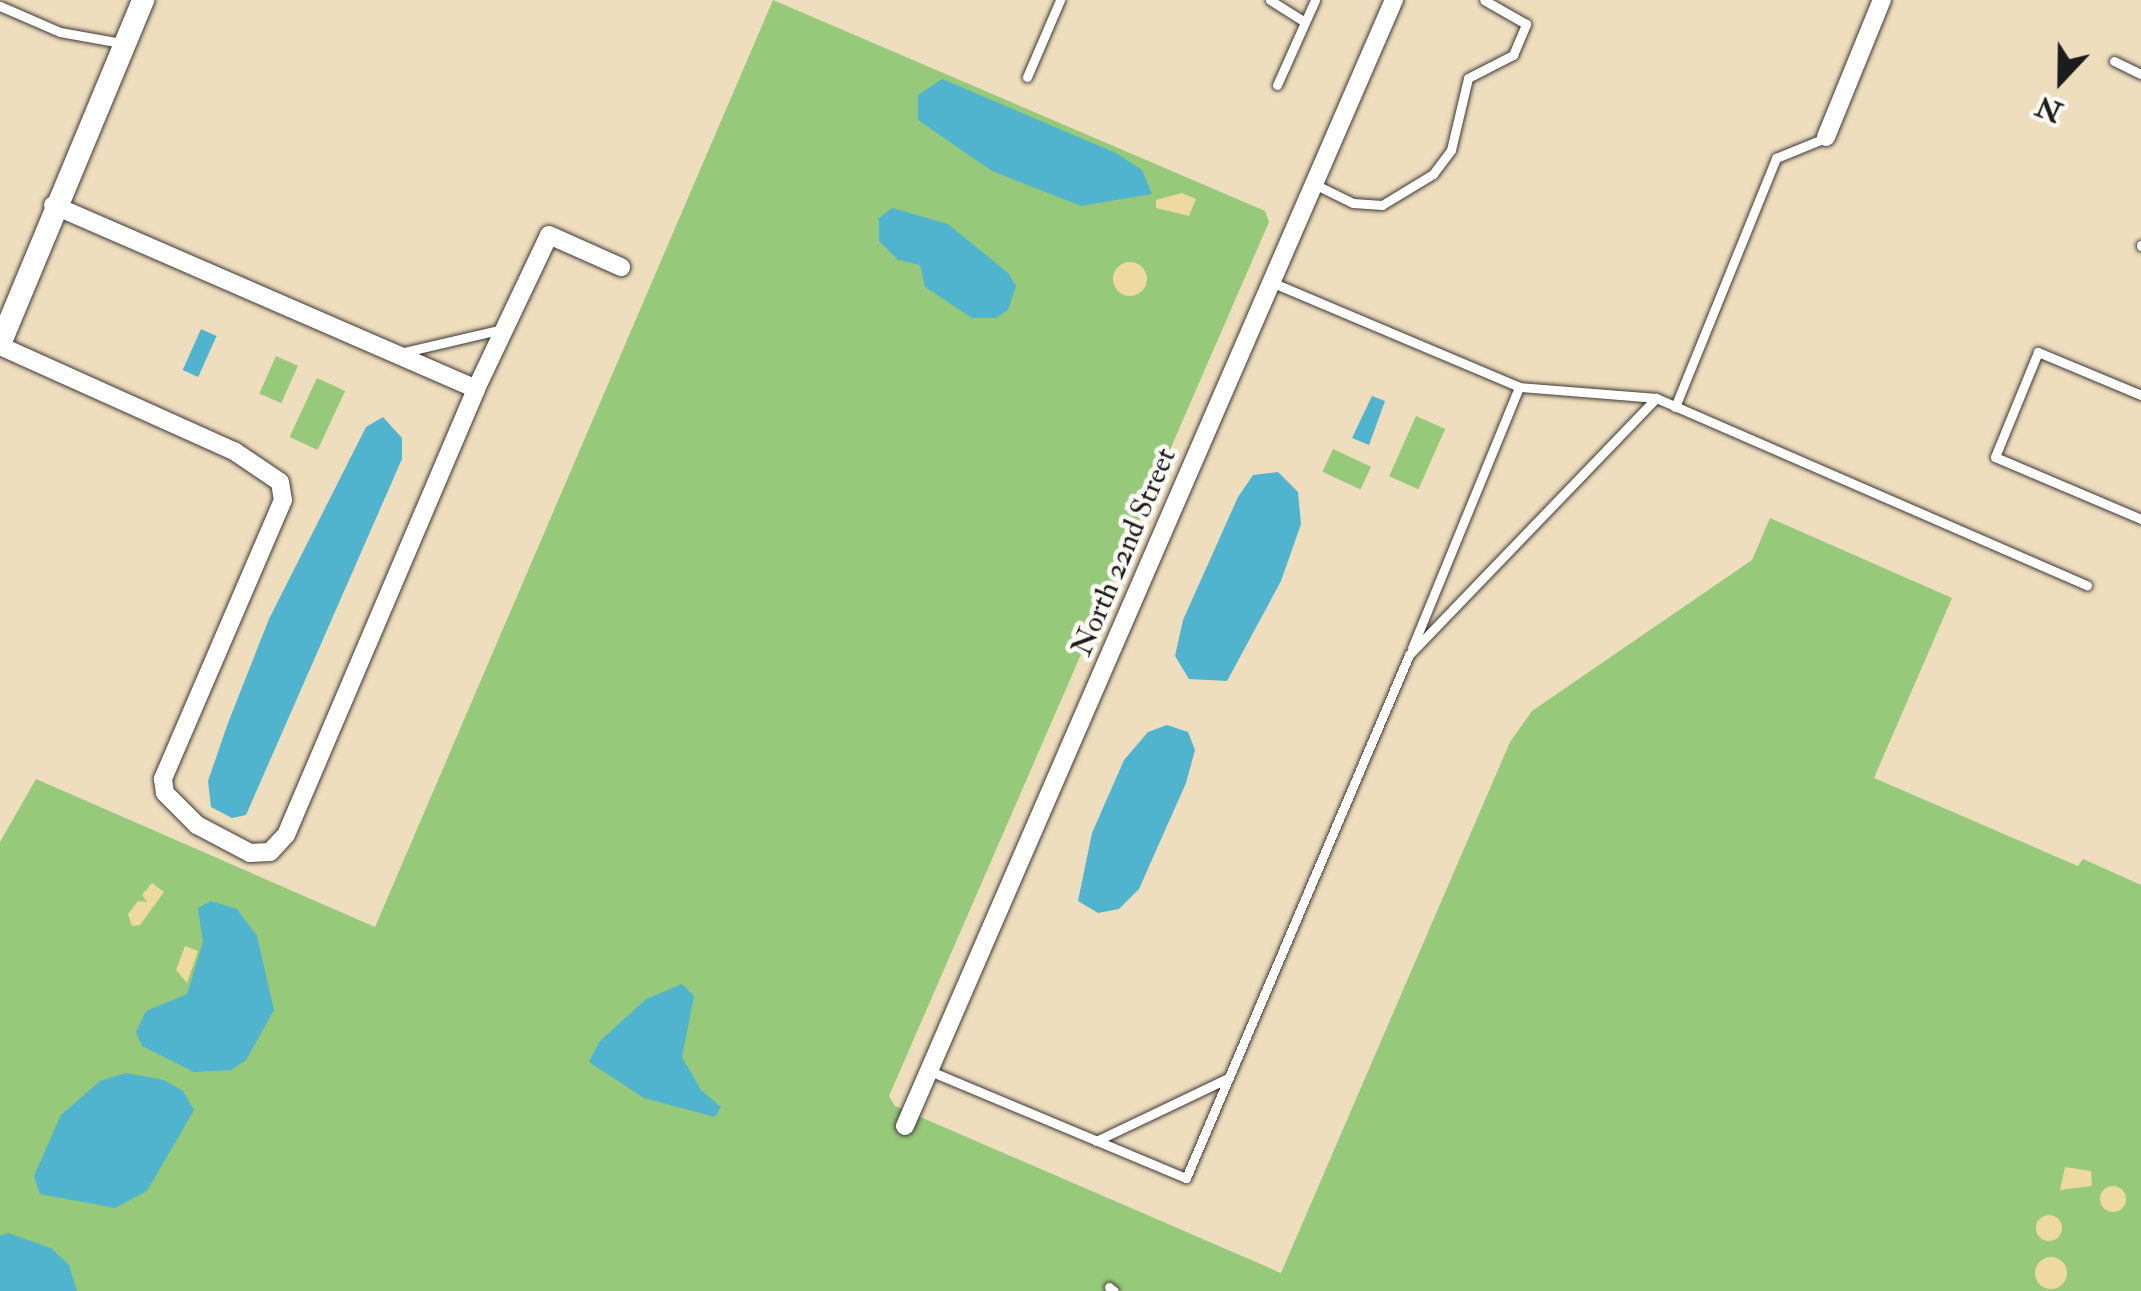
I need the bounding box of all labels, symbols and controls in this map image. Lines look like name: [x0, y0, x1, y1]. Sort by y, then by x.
north arrow: [2011, 30, 2111, 130]
text: N: [2031, 87, 2068, 129]
street label: North 22nd Street: [1064, 442, 1184, 662]

